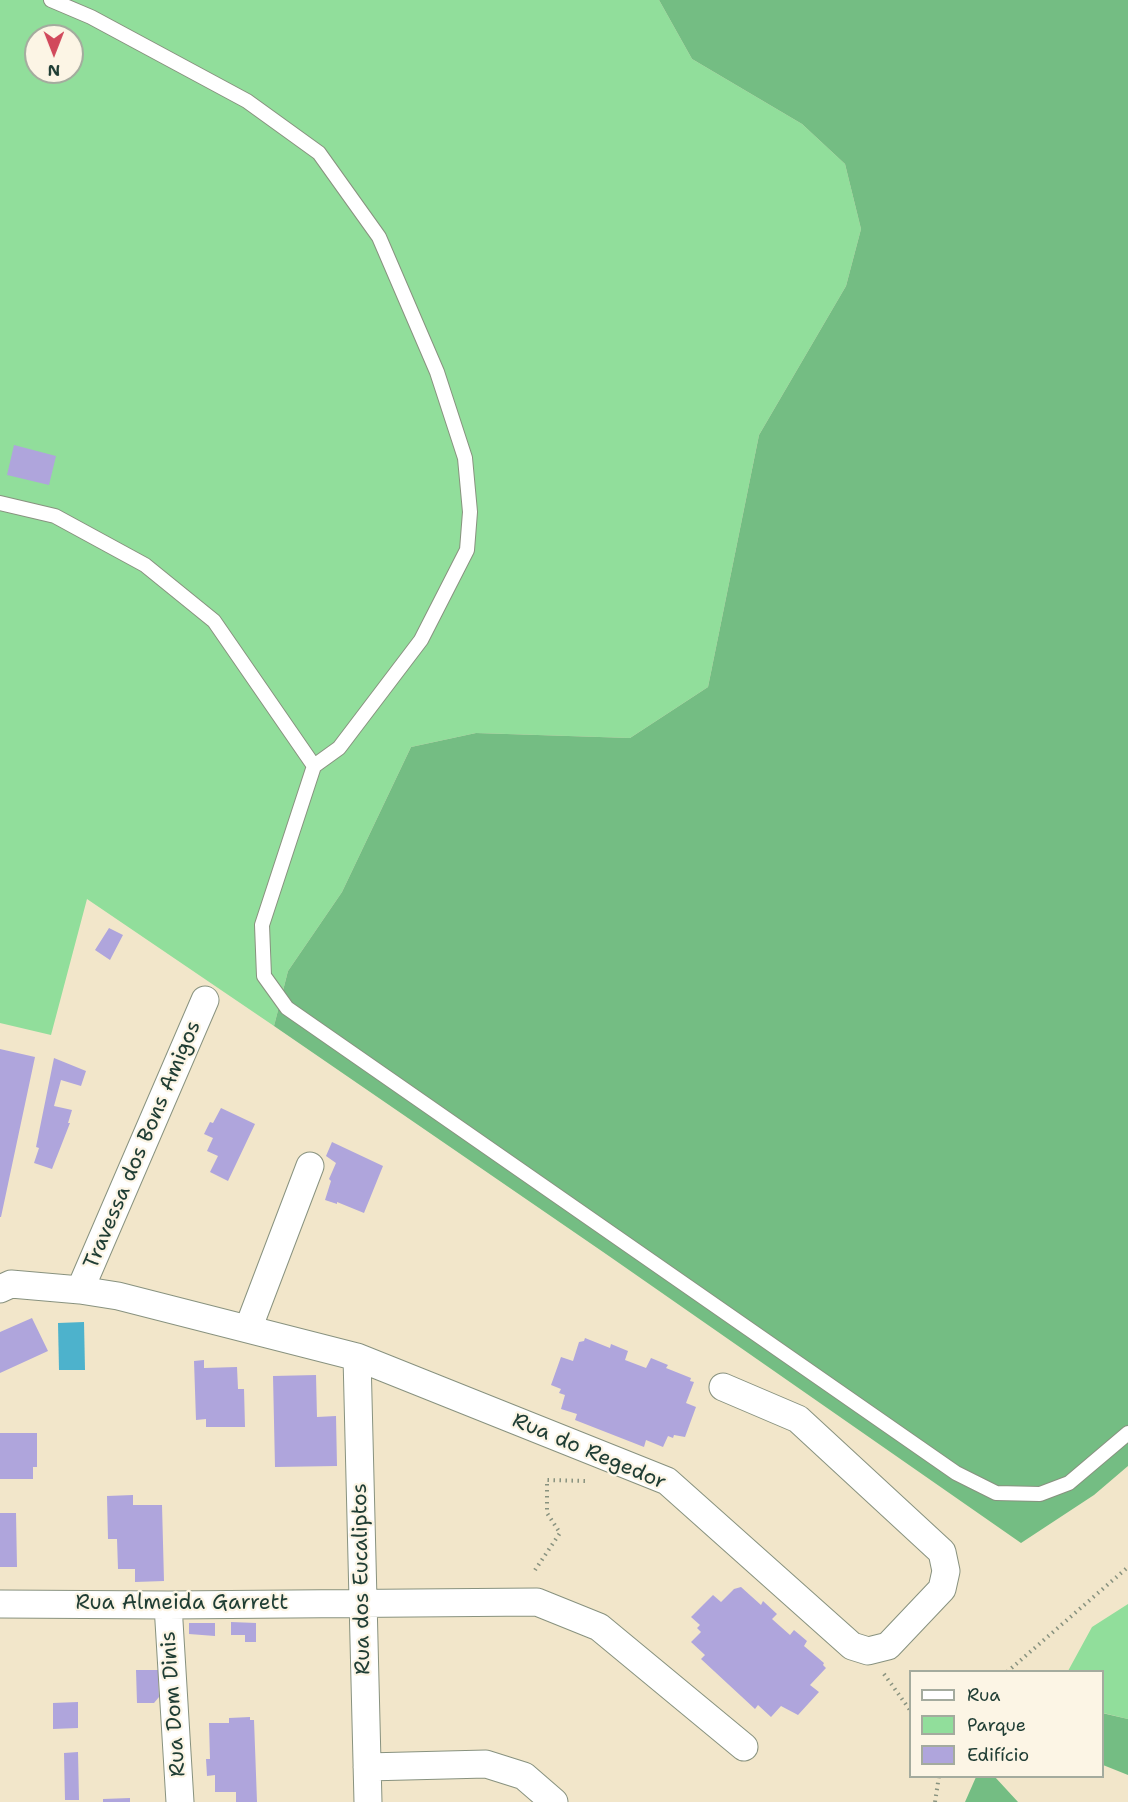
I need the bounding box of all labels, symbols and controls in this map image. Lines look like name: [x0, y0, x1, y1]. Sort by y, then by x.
north arrow: [24, 24, 84, 84]
text: N: [48, 60, 60, 81]
street label: Travessa dos Bons Amigos: [79, 1017, 207, 1273]
street label: Rua do Regedor: [508, 1408, 670, 1496]
street label: Rua dos Eucaliptos: [348, 1483, 376, 1675]
street label: Rua Almeida Garrett: [76, 1591, 288, 1617]
street label: Rua Dom Dinis: [156, 1630, 192, 1778]
legend: [909, 1670, 1104, 1778]
text: Rua: [967, 1683, 1000, 1707]
text: Parque: [967, 1713, 1026, 1737]
text: Edifício: [967, 1743, 1029, 1767]

